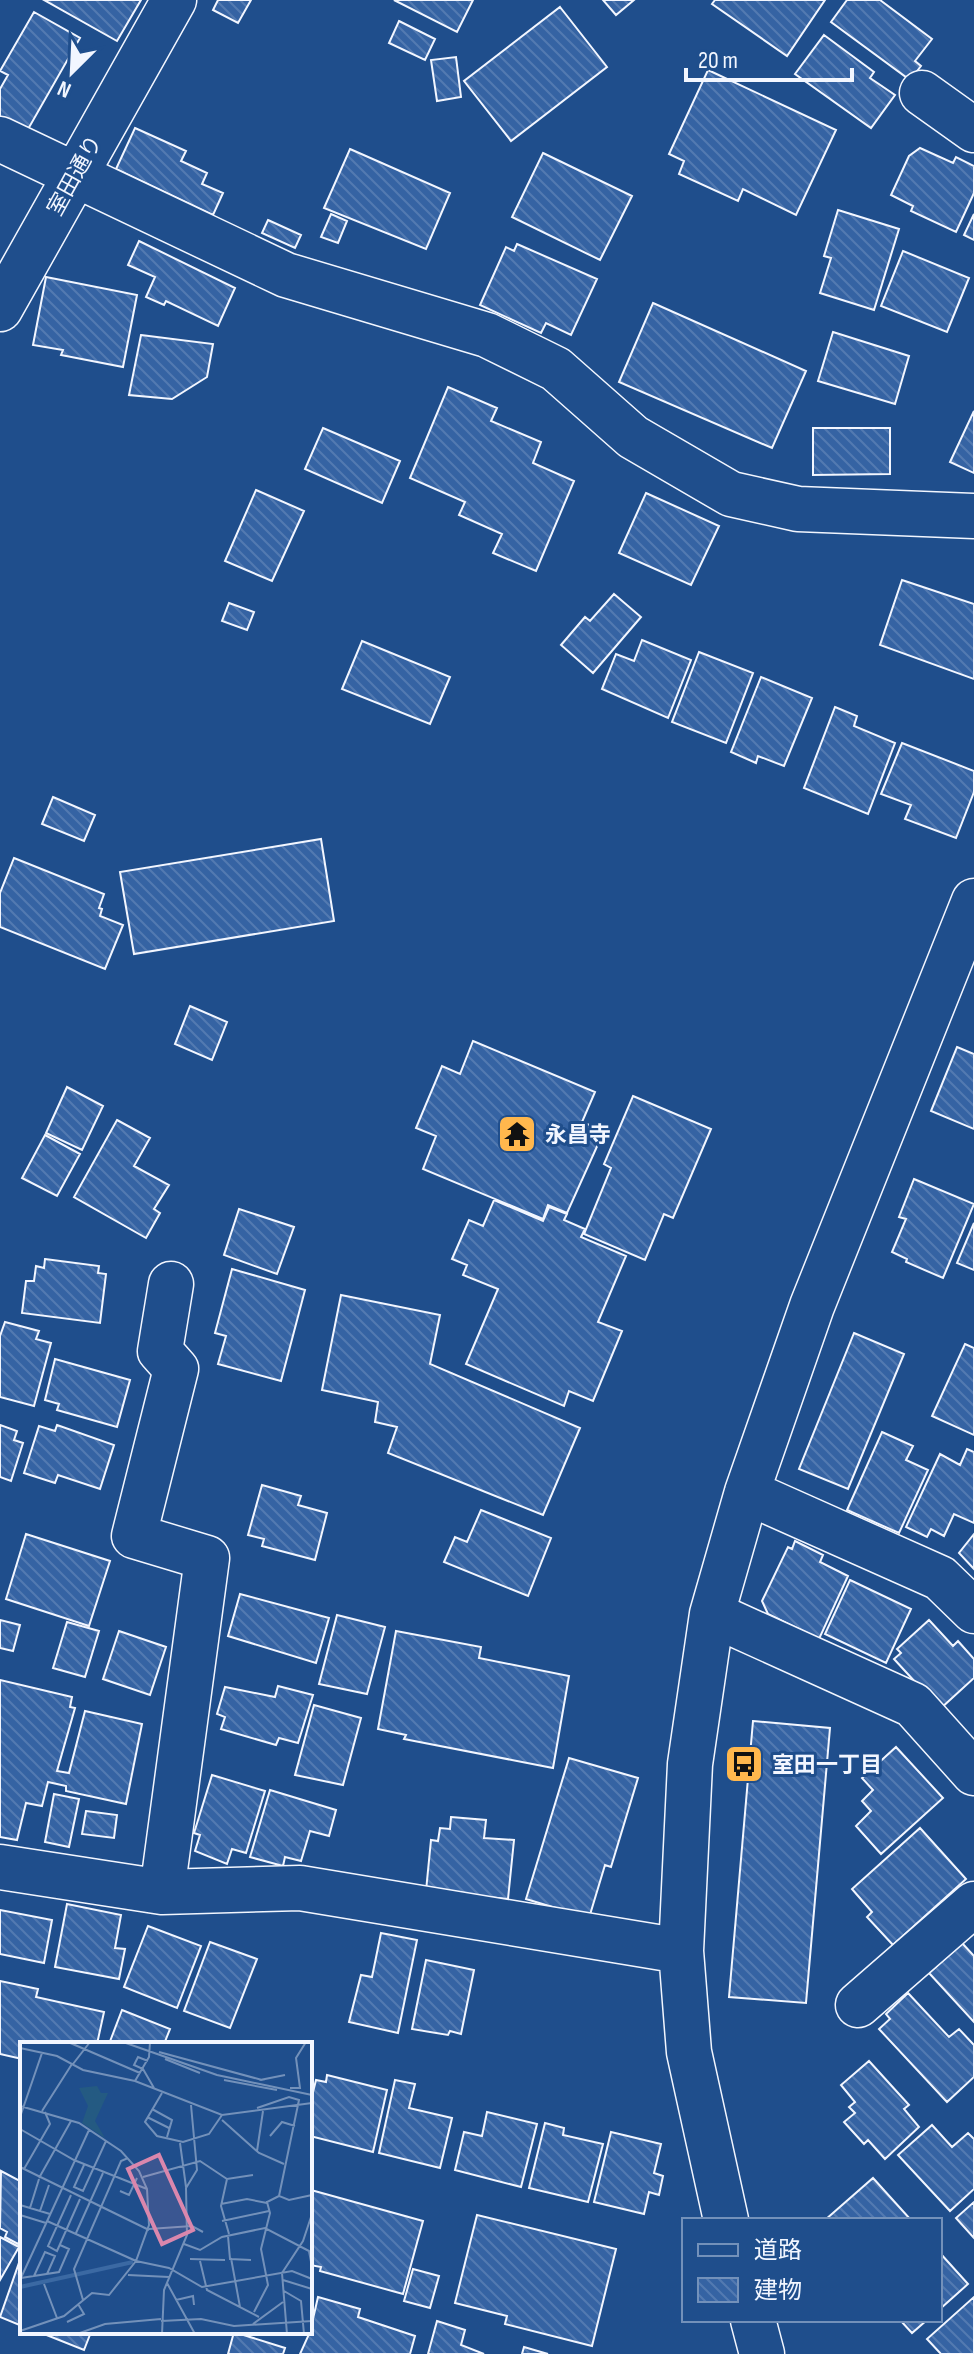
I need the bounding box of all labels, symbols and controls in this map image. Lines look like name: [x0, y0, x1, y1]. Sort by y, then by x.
north arrow: [32, 32, 112, 112]
scale bar: [686, 32, 852, 82]
text: 20 m: [698, 46, 738, 75]
text: N: [54, 74, 75, 104]
street label: 室田通り: [42, 131, 108, 221]
temple icon: 永昌寺: [496, 1113, 538, 1155]
place label: 永昌寺: [545, 1122, 611, 1149]
bus stop icon: 室田一丁目: [723, 1743, 765, 1785]
place label: 室田一丁目: [772, 1752, 882, 1779]
inset map: [20, 2042, 312, 2334]
legend: [682, 2218, 942, 2322]
text: 道路: [754, 2236, 802, 2265]
text: 建物: [754, 2276, 802, 2305]

